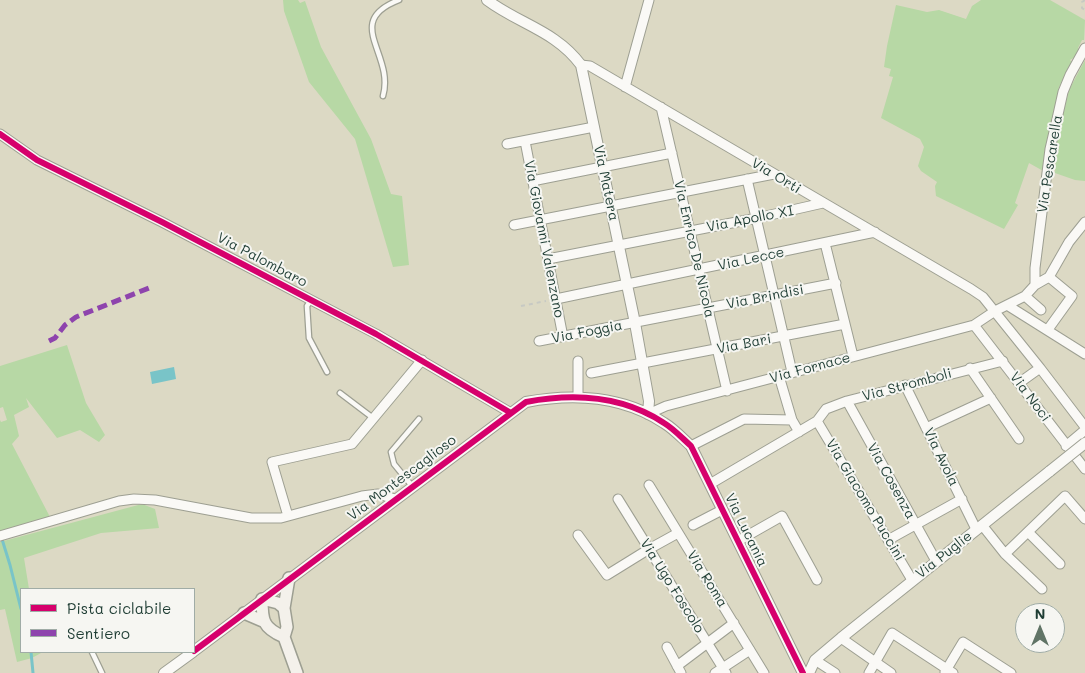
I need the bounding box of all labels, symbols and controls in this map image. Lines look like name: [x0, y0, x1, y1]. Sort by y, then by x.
street label: Via Pescarella: [1034, 114, 1066, 214]
street label: Via Matera: [590, 144, 622, 222]
street label: Via Orti: [748, 155, 804, 197]
street label: Via Giovanni Valenzano: [520, 159, 568, 319]
street label: Via Enrico De Nicola: [670, 179, 718, 319]
street label: Via Apollo XI: [705, 202, 795, 236]
street label: Via Palombaro: [214, 229, 310, 291]
street label: Via Lecce: [716, 244, 786, 274]
street label: Via Brindisi: [725, 281, 805, 313]
street label: Via Foggia: [550, 317, 624, 347]
street label: Via Bari: [715, 330, 773, 358]
street label: Via Fornace: [768, 349, 852, 387]
street label: Via Stromboli: [860, 365, 954, 405]
street label: Via Noci: [1006, 369, 1054, 425]
street label: Via Avola: [920, 425, 962, 489]
street label: Via Montescaglioso: [344, 432, 460, 524]
street label: Via Giacomo Puccini: [822, 436, 908, 564]
street label: Via Cosenza: [863, 440, 919, 522]
street label: Via Lucania: [721, 491, 771, 569]
street label: Via Puglie: [912, 528, 976, 582]
street label: Via Ugo Foscolo: [636, 536, 708, 636]
street label: Via Roma: [683, 548, 731, 610]
legend: [20, 588, 195, 653]
text: Pista ciclabile: [67, 598, 171, 618]
north arrow: [1015, 603, 1065, 653]
text: N: [1035, 604, 1045, 623]
text: Sentiero: [67, 623, 130, 643]

